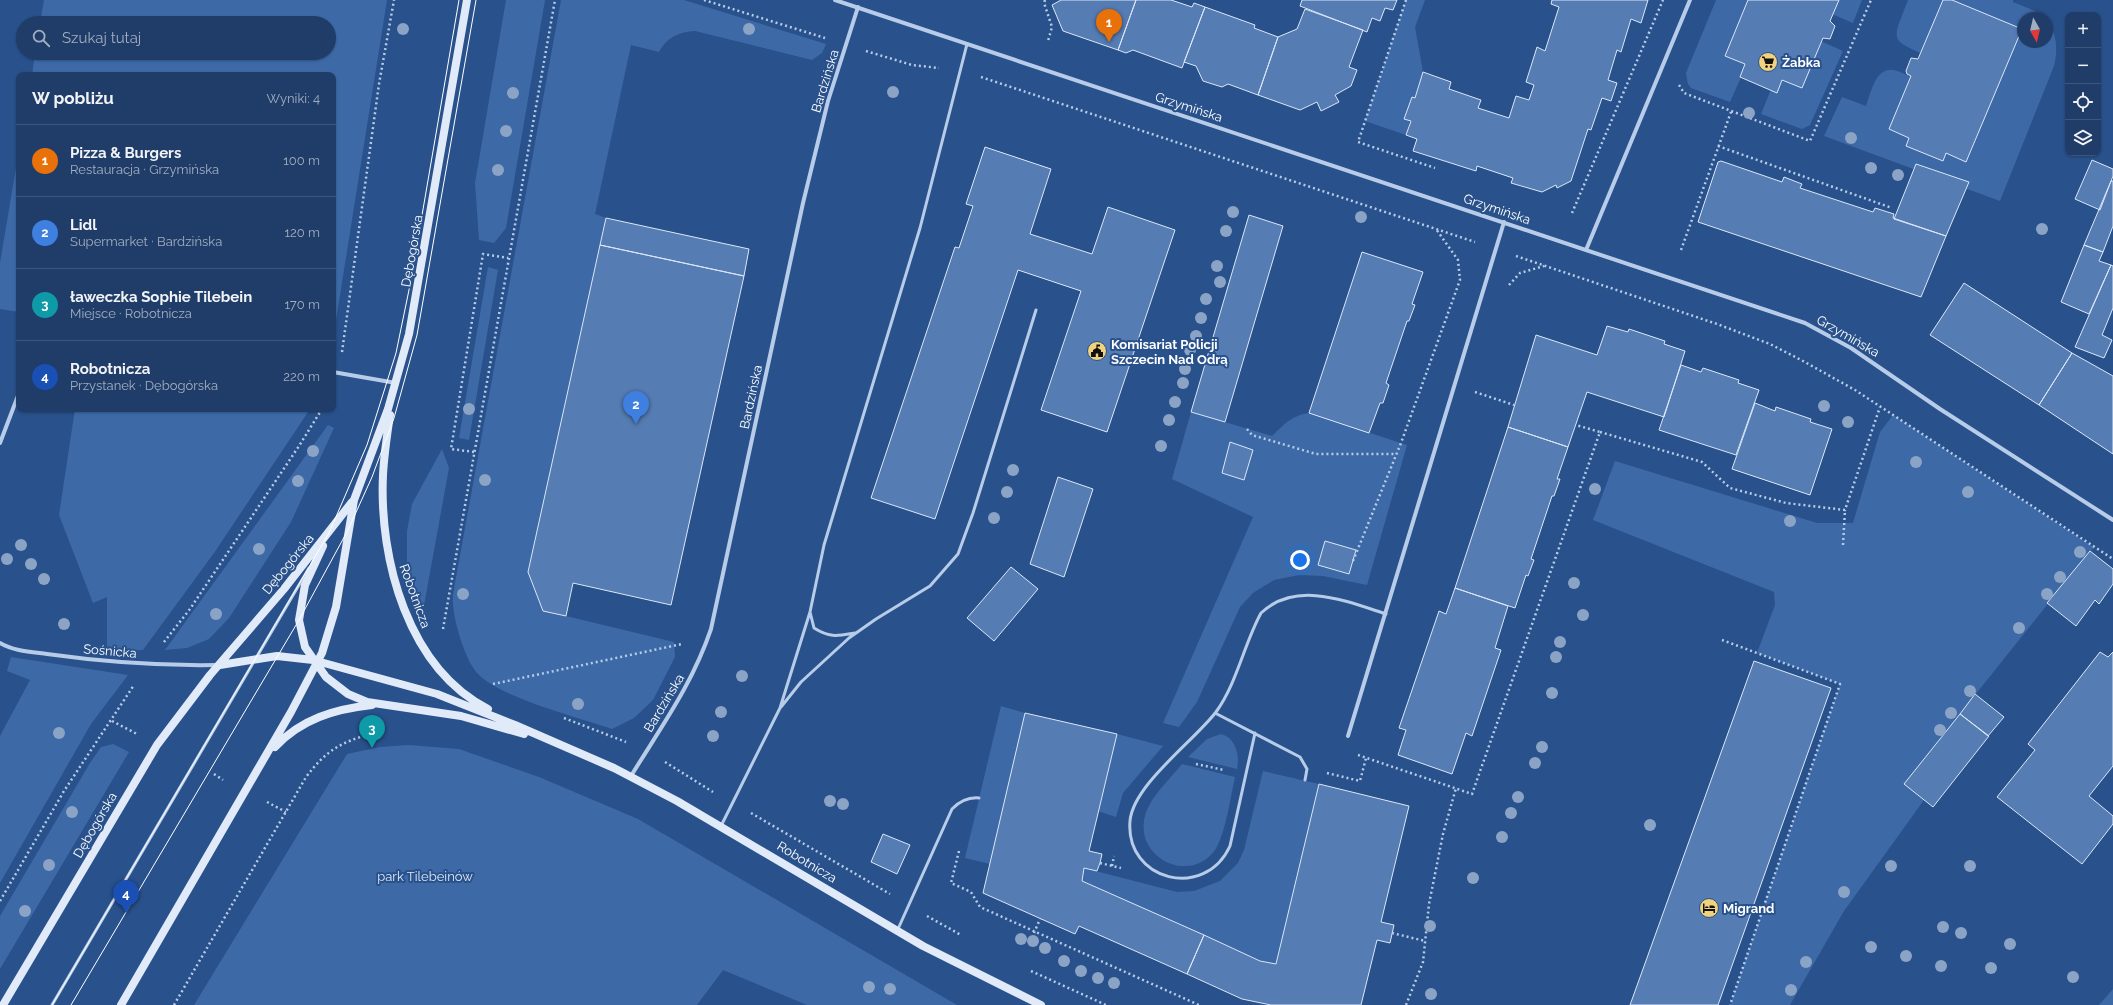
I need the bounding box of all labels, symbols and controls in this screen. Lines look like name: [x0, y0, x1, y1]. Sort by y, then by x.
pin: 1: [1096, 9, 1122, 42]
north arrow: [2017, 12, 2053, 48]
map controls: [2065, 12, 2101, 156]
button: +: [2065, 12, 2101, 48]
search box: [16, 16, 336, 60]
icon: search: [30, 27, 52, 49]
text: Szukaj tutaj: [62, 29, 141, 47]
street label: Bardzińska: [808, 48, 842, 114]
button: −: [2065, 48, 2101, 84]
supermarket icon: Żabka: [1757, 51, 1779, 73]
place label: Żabka: [1782, 55, 1821, 70]
button: locate: [2065, 84, 2101, 120]
text: W pobliżu: [32, 88, 114, 108]
street label: Grzymińska: [1153, 89, 1225, 125]
text: Wyniki: 4: [267, 91, 320, 106]
button: layers: [2065, 120, 2101, 156]
text: Pizza & Burgers: [70, 144, 181, 162]
text: 1: [42, 153, 48, 168]
text: 100 m: [283, 153, 320, 168]
text: Restauracja · Grzymińska: [70, 162, 219, 177]
street label: Grzymińska: [1462, 191, 1532, 227]
street label: Dębogórska: [398, 214, 426, 288]
text: Lidl: [70, 216, 97, 234]
text: 2: [41, 225, 49, 240]
text: 120 m: [284, 225, 320, 240]
text: Supermarket · Bardzińska: [70, 234, 222, 249]
text: ławeczka Sophie Tilebein: [70, 288, 252, 306]
text: 3: [41, 297, 49, 312]
text: 170 m: [284, 297, 320, 312]
text: Miejsce · Robotnicza: [70, 306, 192, 321]
street label: Grzymińska: [1814, 312, 1882, 360]
place label: Komisariat Policji Szczecin Nad Odrą: [1111, 337, 1228, 367]
public building icon: Komisariat Policji Szczecin Nad Odrą: [1086, 340, 1108, 362]
text: Robotnicza: [70, 360, 150, 378]
street label: Bardzińska: [737, 364, 765, 430]
text: 4: [41, 369, 49, 384]
text: 220 m: [283, 369, 320, 384]
text: Przystanek · Dębogórska: [70, 378, 218, 393]
pin: 2: [623, 391, 649, 424]
street label: Dębogórska: [259, 531, 317, 597]
your location: [1290, 550, 1310, 570]
street label: Robotnicza: [396, 562, 434, 630]
street label: Sośnicka: [83, 641, 137, 661]
street label: Bardzińska: [641, 671, 687, 735]
pin: 3: [359, 715, 385, 748]
street label: Dębogórska: [70, 790, 120, 860]
street label: Robotnicza: [774, 838, 840, 886]
park label: park Tilebeinów: [377, 869, 473, 884]
pin: 4: [113, 880, 139, 913]
hotel icon: Migrand: [1698, 897, 1720, 919]
place label: Migrand: [1723, 901, 1775, 916]

